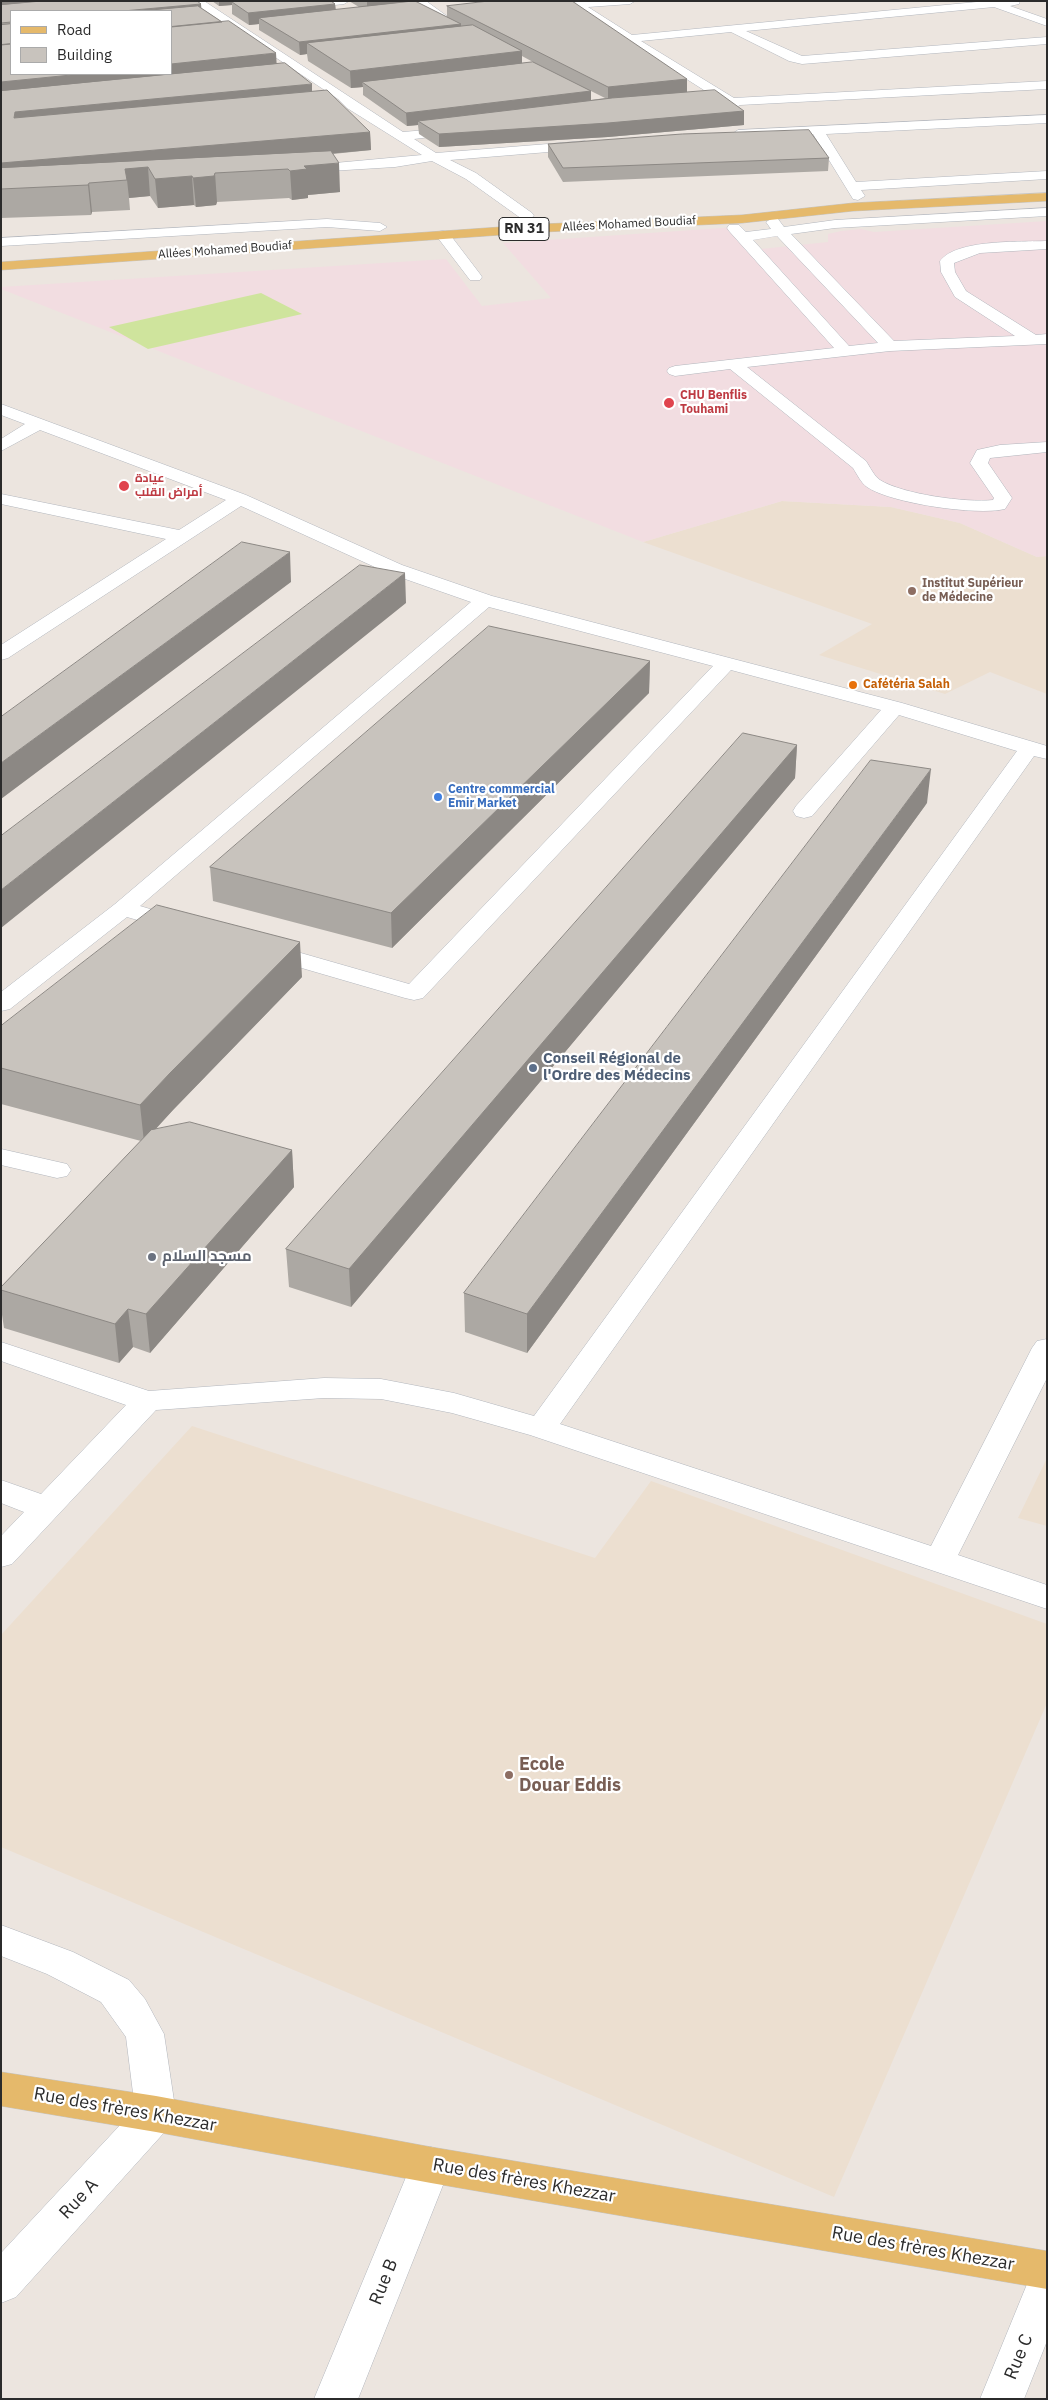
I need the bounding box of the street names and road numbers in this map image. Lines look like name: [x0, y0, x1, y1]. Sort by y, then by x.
street label: Allées Mohamed Boudiaf: [562, 213, 696, 235]
road number: RN 31: [499, 218, 549, 240]
street label: Allées Mohamed Boudiaf: [158, 238, 292, 262]
street label: Rue des frères Khezzar: [32, 2083, 218, 2137]
street label: Rue des frères Khezzar: [431, 2154, 617, 2208]
street label: Rue A: [55, 2174, 103, 2224]
street label: Rue des frères Khezzar: [830, 2222, 1016, 2276]
street label: Rue B: [365, 2256, 403, 2308]
street label: Rue C: [1000, 2331, 1038, 2383]

